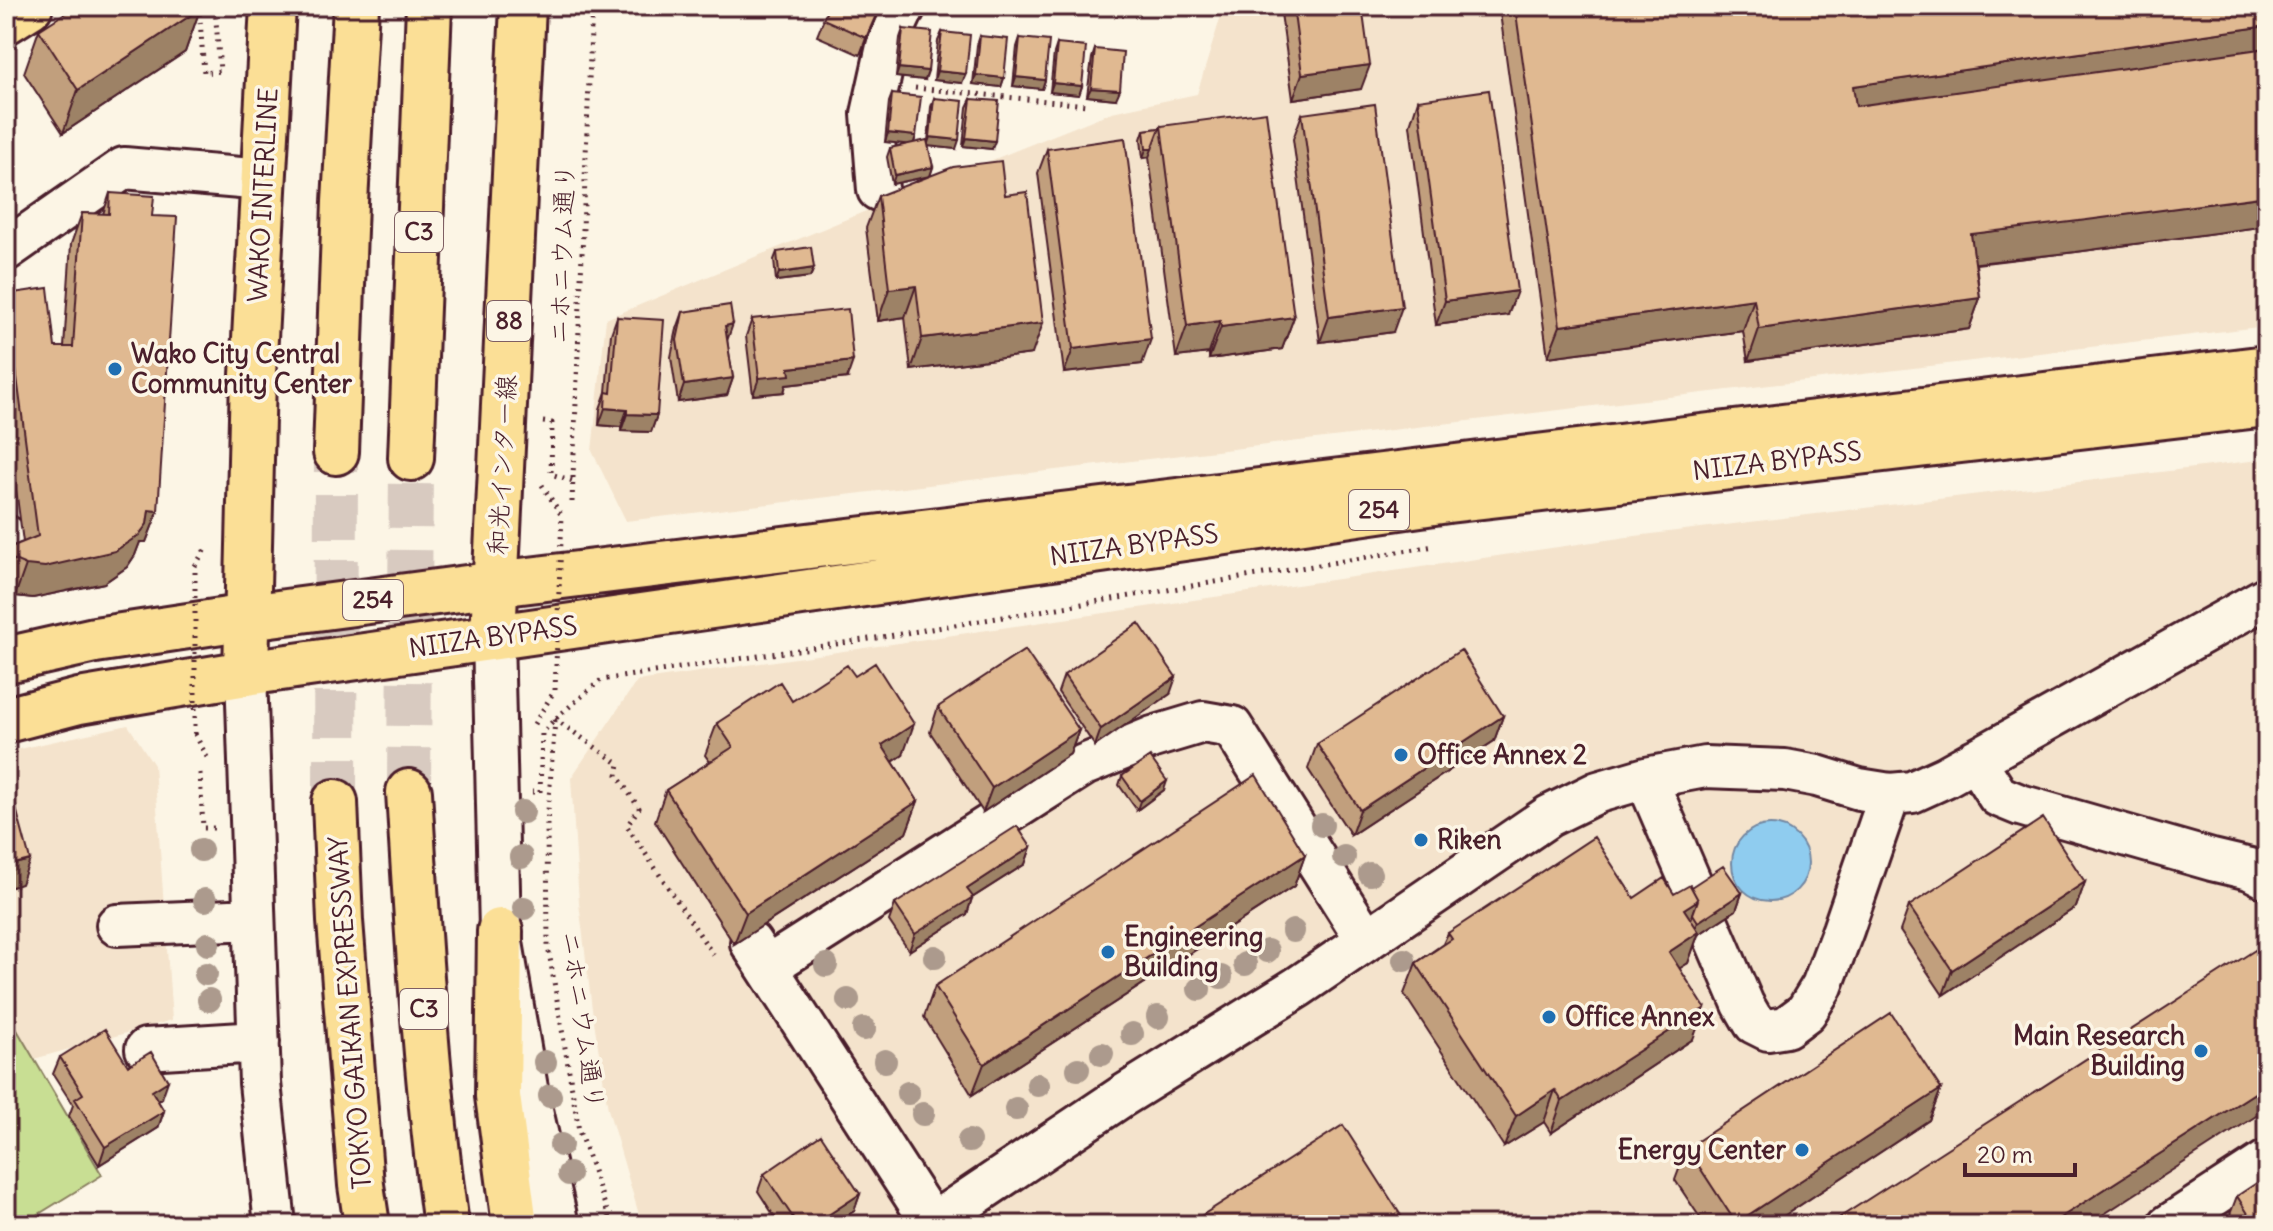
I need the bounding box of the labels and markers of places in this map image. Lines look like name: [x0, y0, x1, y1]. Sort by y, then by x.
place label: Wako City Central Community Center: [131, 337, 352, 400]
marker: Wako City Central Community Center: [106, 360, 124, 378]
place label: Office Annex 2: [1417, 738, 1587, 771]
marker: Office Annex 2: [1392, 746, 1410, 764]
place label: Riken: [1437, 823, 1501, 856]
marker: Riken: [1412, 831, 1430, 849]
place label: Engineering Building: [1124, 920, 1264, 983]
marker: Engineering Building: [1099, 943, 1117, 961]
place label: Office Annex: [1565, 1000, 1715, 1033]
marker: Office Annex: [1540, 1008, 1558, 1026]
place label: Main Research Building: [2013, 1019, 2185, 1082]
marker: Main Research Building: [2192, 1042, 2210, 1060]
place label: Energy Center: [1618, 1133, 1786, 1166]
marker: Energy Center: [1793, 1141, 1811, 1159]

